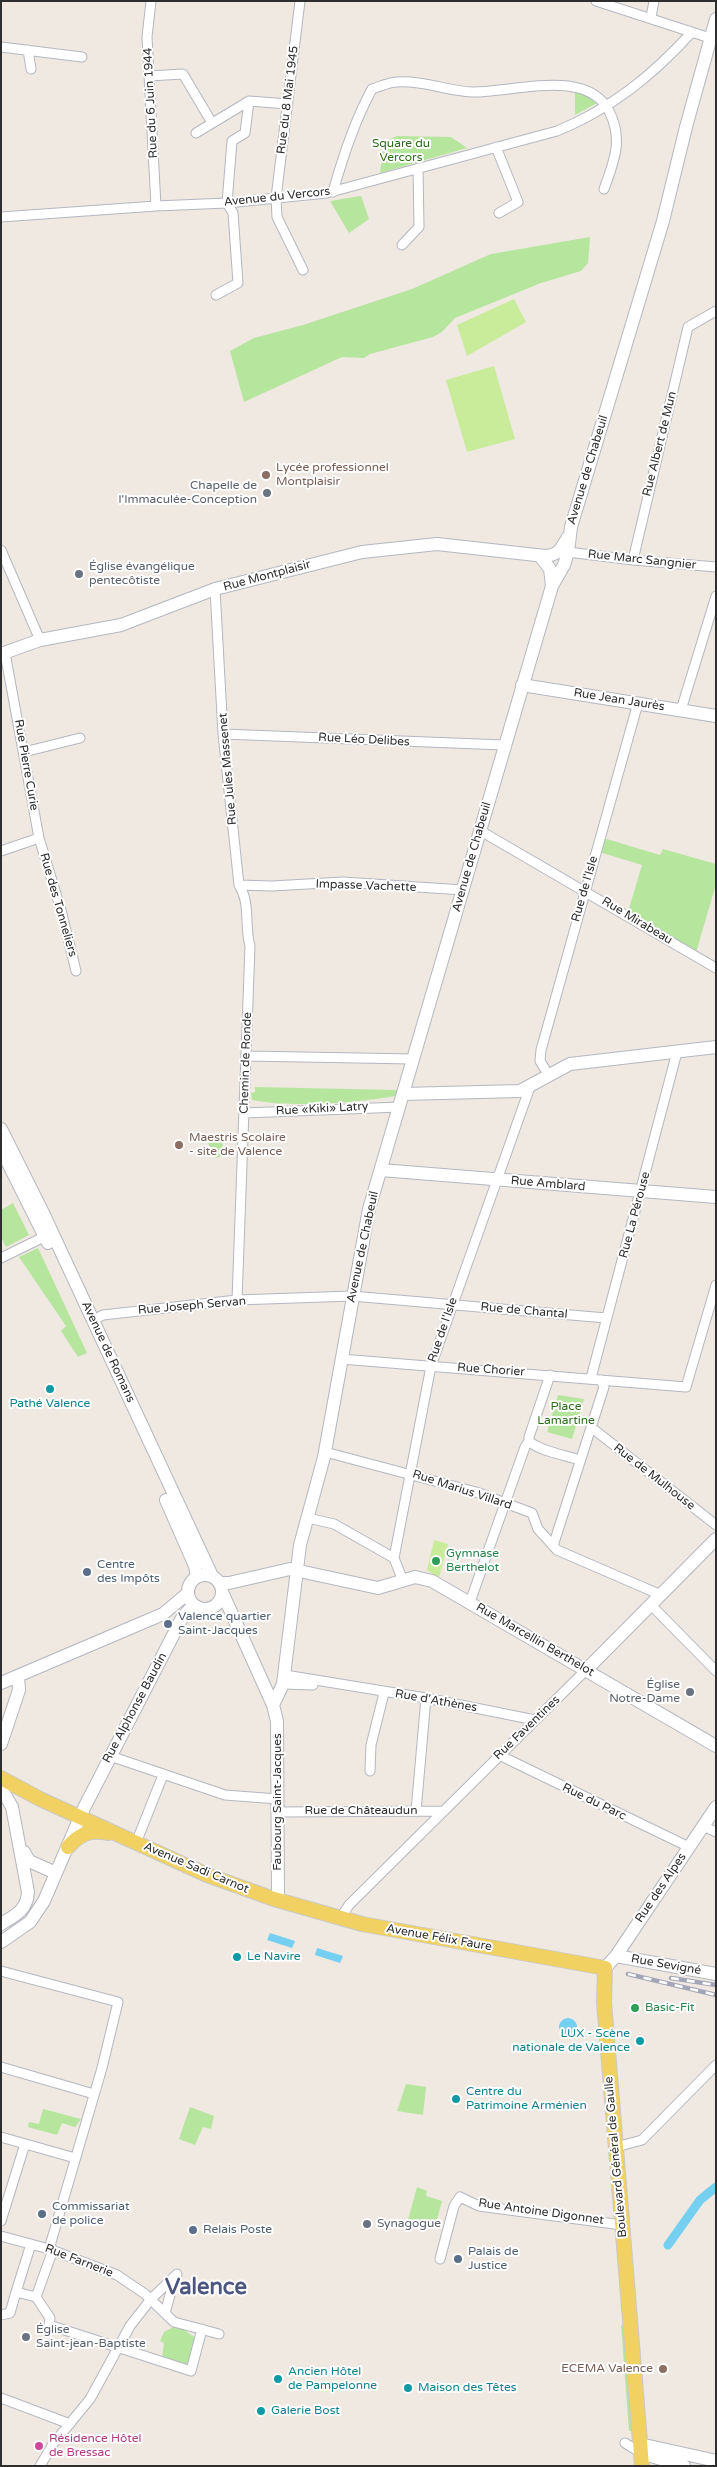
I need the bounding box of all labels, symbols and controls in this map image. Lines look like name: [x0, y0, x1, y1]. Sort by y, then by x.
street label: Rue du 8 Mai 1945: [274, 45, 302, 155]
street label: Rue du 6 Juin 1944: [141, 47, 161, 159]
park label: Square du Vercors: [372, 137, 430, 165]
street label: Avenue du Vercors: [223, 184, 331, 210]
street label: Rue Albert de Mun: [640, 390, 680, 498]
street label: Avenue de Chabeuil: [565, 414, 611, 526]
place label: Lycée professionnel Montplaisir: [276, 461, 389, 489]
marker: Lycée professionnel Montplaisir: [260, 469, 272, 481]
place label: Chapelle de l'Immaculée-Conception: [119, 479, 257, 507]
marker: Chapelle de l'Immaculée-Conception: [261, 487, 273, 499]
street label: Rue Marc Sangnier: [587, 547, 697, 573]
street label: Rue Montplaisir: [222, 557, 312, 595]
place label: Église évangélique pentecôtiste: [89, 560, 195, 588]
marker: Église évangélique pentecôtiste: [73, 568, 85, 580]
street label: Rue Jean Jaurès: [572, 686, 666, 714]
street label: Rue Jules Massenet: [216, 712, 240, 826]
street label: Rue Pierre Curie: [11, 718, 41, 812]
street label: Rue Léo Delibes: [318, 730, 410, 750]
street label: Avenue de Chabeuil: [449, 800, 495, 914]
street label: Rue des Tonneliers: [36, 851, 80, 959]
street label: Rue de l'Isle: [569, 854, 601, 924]
street label: Impasse Vachette: [315, 877, 417, 895]
street label: Rue Mirabeau: [599, 894, 675, 948]
street label: Chemin de Ronde: [237, 1012, 255, 1114]
street label: Rue «Kiki» Latry: [275, 1099, 369, 1119]
place label: Maestris Scolaire - site de Valence: [189, 1131, 286, 1159]
marker: Maestris Scolaire - site de Valence: [173, 1139, 185, 1151]
street label: Rue La Pérouse: [617, 1170, 653, 1260]
street label: Rue Amblard: [510, 1174, 586, 1194]
street label: Avenue de Chabeuil: [344, 1190, 382, 1304]
street label: Rue Joseph Servan: [137, 1294, 247, 1318]
street label: Rue de l'Isle: [425, 1296, 461, 1364]
street label: Avenue de Romans: [78, 1299, 138, 1405]
street label: Rue de Chantal: [480, 1300, 568, 1322]
street label: Rue Chorier: [457, 1360, 525, 1380]
marker: Pathé Valence: [44, 1383, 56, 1395]
place label: Pathé Valence: [10, 1397, 90, 1411]
park label: Place Lamartine: [537, 1400, 595, 1428]
street label: Rue de Mulhouse: [610, 1441, 698, 1513]
street label: Rue Marius Villard: [410, 1467, 514, 1513]
place label: Gymnase Berthelot: [446, 1547, 499, 1575]
marker: Gymnase Berthelot: [430, 1555, 442, 1567]
place label: Centre des Impôts: [97, 1558, 160, 1586]
marker: Centre des Impôts: [81, 1566, 93, 1578]
street label: Rue Marcellin Berthelot: [473, 1600, 597, 1680]
place label: Valence quartier Saint-Jacques: [178, 1610, 271, 1638]
marker: Valence quartier Saint-Jacques: [162, 1618, 174, 1630]
street label: Rue Alphonse Baudin: [100, 1650, 170, 1766]
place label: Église Notre-Dame: [609, 1678, 680, 1706]
marker: Église Notre-Dame: [684, 1686, 696, 1698]
street label: Rue d'Athènes: [394, 1687, 478, 1715]
street label: Rue Faventines: [491, 1693, 563, 1763]
street label: Faubourg Saint-Jacques: [271, 1733, 285, 1871]
street label: Rue du Parc: [560, 1780, 628, 1824]
street label: Rue de Châteaudun: [305, 1804, 417, 1818]
street label: Avenue Sadi Carnot: [141, 1839, 251, 1897]
street label: Rue des Alpes: [632, 1850, 690, 1926]
street label: Avenue Félix Faure: [385, 1922, 493, 1954]
place label: Le Navire: [247, 1950, 301, 1964]
marker: Le Navire: [231, 1951, 243, 1963]
street label: Rue Sevigné: [630, 1952, 702, 1978]
place label: Basic-Fit: [645, 2001, 695, 2015]
marker: Basic-Fit: [629, 2002, 641, 2014]
place label: LUX - Scène nationale de Valence: [512, 2027, 630, 2055]
marker: LUX - Scène nationale de Valence: [634, 2035, 646, 2047]
street label: Boulevard Général de Gaulle: [602, 2076, 630, 2238]
place label: Centre du Patrimoine Arménien: [466, 2085, 587, 2113]
marker: Centre du Patrimoine Arménien: [450, 2093, 462, 2105]
street label: Rue Antoine Digonnet: [477, 2196, 605, 2228]
place label: Commissariat de police: [52, 2200, 129, 2228]
marker: Commissariat de police: [36, 2208, 48, 2220]
place label: Synagogue: [377, 2217, 441, 2231]
marker: Synagogue: [361, 2218, 373, 2230]
place label: Relais Poste: [203, 2223, 272, 2237]
marker: Relais Poste: [187, 2224, 199, 2236]
street label: Rue Farnerie: [43, 2241, 115, 2281]
place label: Palais de Justice: [468, 2245, 518, 2273]
marker: Palais de Justice: [452, 2253, 464, 2265]
district label: Valence: [165, 2275, 247, 2301]
place label: Église Saint-jean-Baptiste: [36, 2323, 146, 2351]
marker: Église Saint-jean-Baptiste: [20, 2331, 32, 2343]
place label: ECEMA Valence: [561, 2362, 653, 2376]
marker: ECEMA Valence: [657, 2363, 669, 2375]
place label: Ancien Hôtel de Pampelonne: [288, 2365, 377, 2393]
marker: Ancien Hôtel de Pampelonne: [272, 2373, 284, 2385]
place label: Maison des Têtes: [418, 2381, 516, 2395]
marker: Maison des Têtes: [402, 2382, 414, 2394]
place label: Galerie Bost: [271, 2404, 340, 2418]
marker: Galerie Bost: [255, 2405, 267, 2417]
place label: Résidence Hôtel de Bressac: [49, 2432, 141, 2460]
marker: Résidence Hôtel de Bressac: [33, 2440, 45, 2452]

